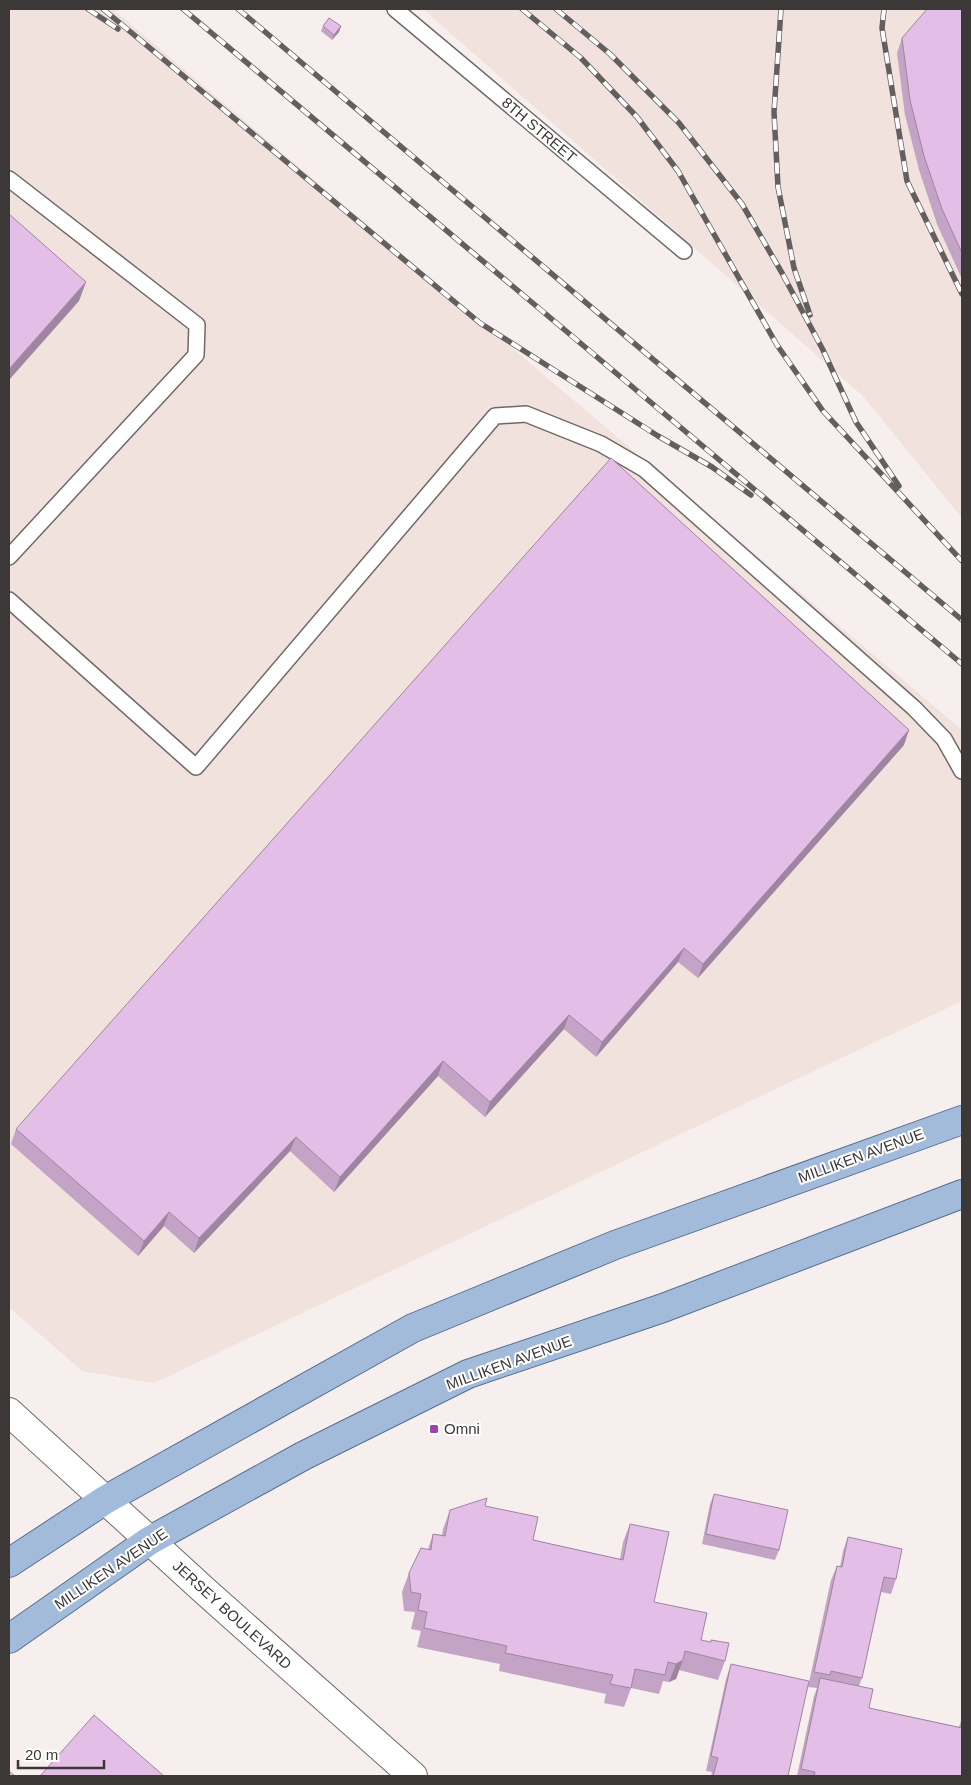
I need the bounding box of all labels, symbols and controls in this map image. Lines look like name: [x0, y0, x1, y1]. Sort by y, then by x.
street label: 8TH STREET: [499, 94, 580, 166]
street label: MILLIKEN AVENUE: [796, 1125, 926, 1186]
street label: MILLIKEN AVENUE: [444, 1332, 574, 1393]
place label: Omni: [444, 1420, 480, 1437]
marker: Omni: [428, 1423, 440, 1435]
street label: MILLIKEN AVENUE: [51, 1525, 170, 1613]
street label: JERSEY BOULEVARD: [170, 1557, 295, 1672]
scale bar: [18, 1738, 104, 1770]
text: 20 m: [25, 1746, 58, 1763]

